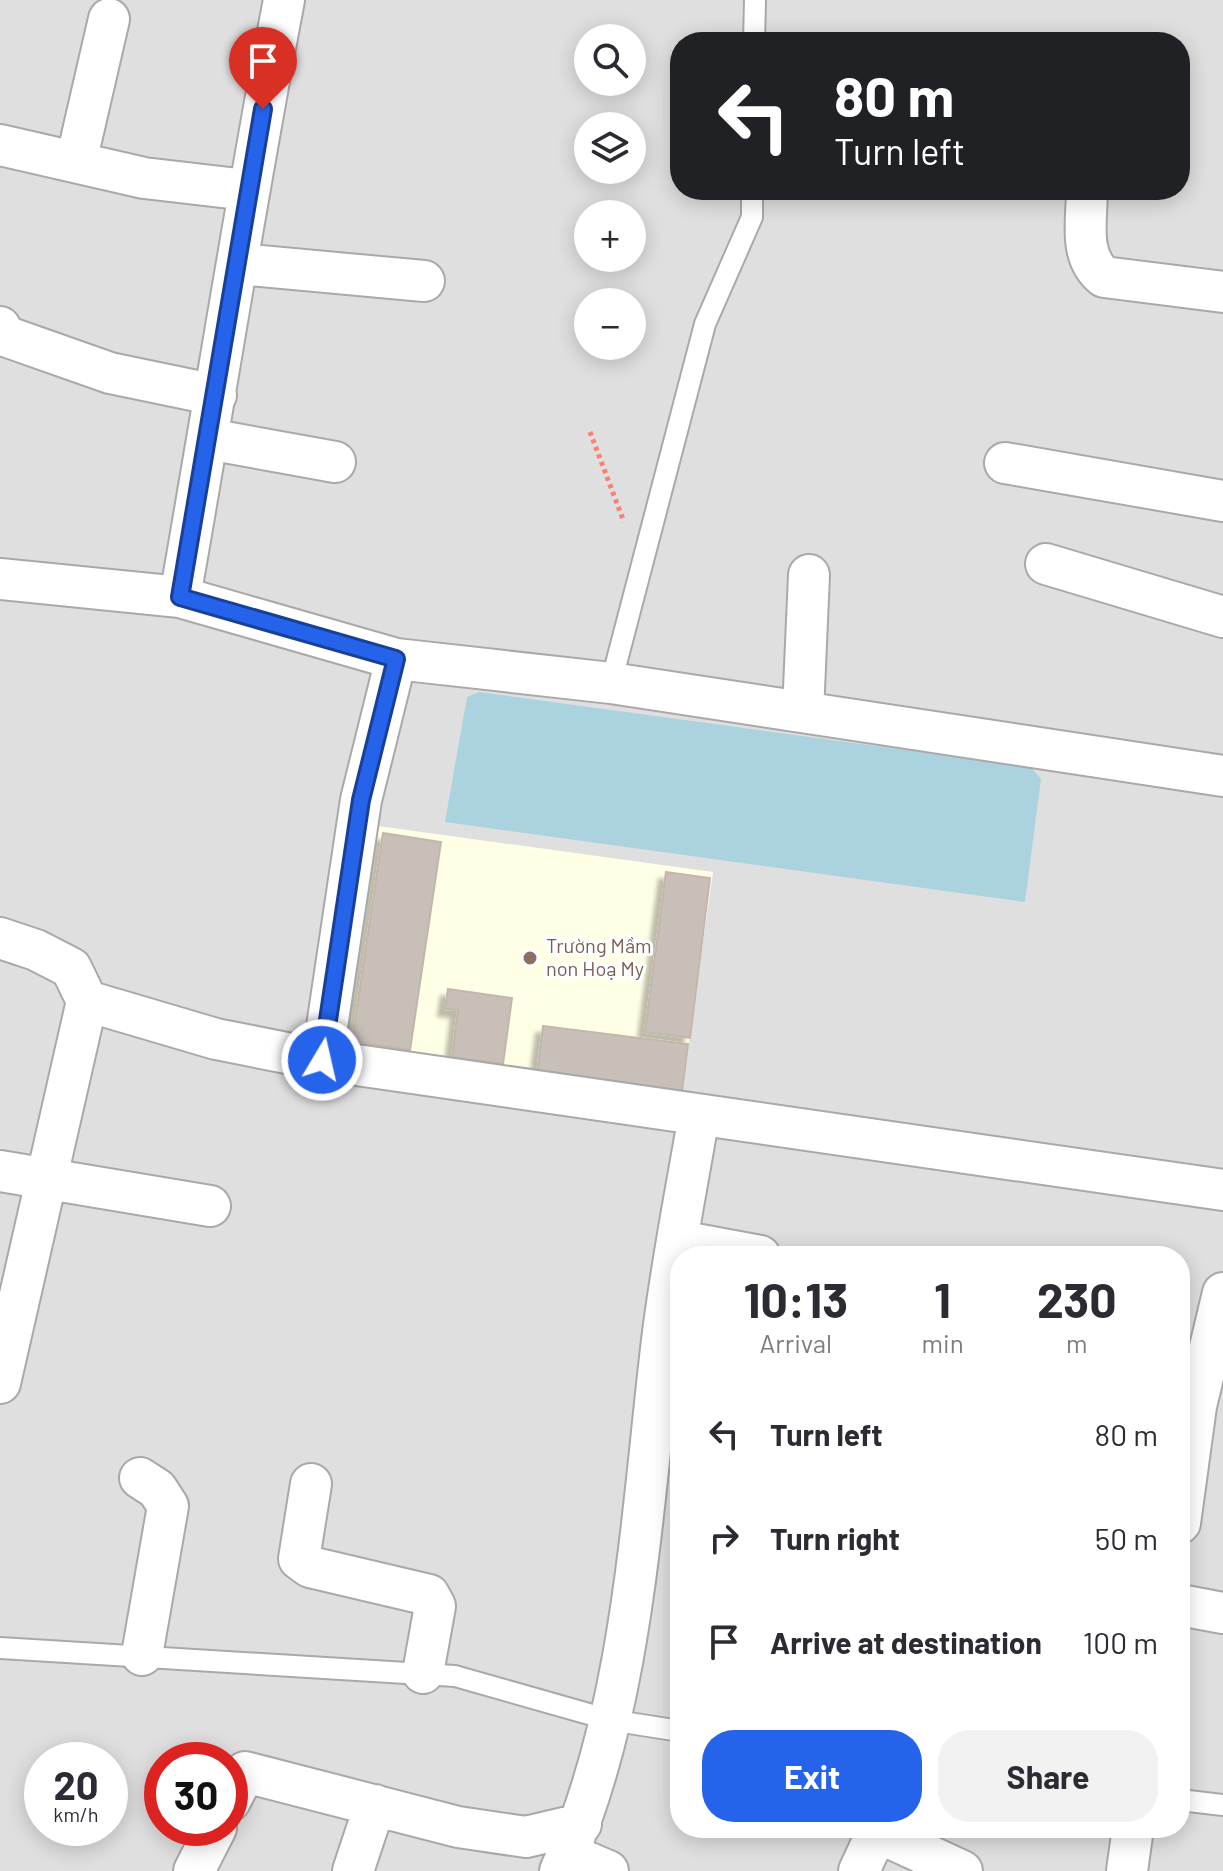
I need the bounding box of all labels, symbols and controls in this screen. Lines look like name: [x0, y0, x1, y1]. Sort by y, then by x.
map controls: [574, 24, 646, 360]
button: search: [574, 24, 646, 96]
pin: [229, 27, 297, 109]
icon: arrive: [241, 39, 285, 83]
text: 80 m: [834, 61, 954, 128]
icon: left: [702, 64, 806, 168]
button: layers: [574, 112, 646, 184]
text: Turn left: [834, 129, 965, 172]
button: +: [574, 200, 646, 272]
button: −: [574, 288, 646, 360]
place label: Trường Mầm non Hoạ My: [546, 933, 652, 980]
marker: Trường Mầm non Hoạ My: [521, 949, 539, 967]
position arrow: [280, 1018, 364, 1102]
text: 10:13: [743, 1270, 848, 1328]
text: 1: [934, 1270, 951, 1328]
text: 230: [1037, 1270, 1117, 1328]
text: Arrival: [759, 1327, 832, 1358]
text: min: [922, 1327, 964, 1358]
text: m: [1066, 1327, 1088, 1358]
icon: left: [702, 1412, 746, 1456]
text: Turn left: [770, 1416, 883, 1452]
text: 80 m: [1095, 1416, 1158, 1452]
icon: right: [702, 1516, 746, 1560]
text: Turn right: [770, 1520, 900, 1556]
text: 50 m: [1095, 1520, 1158, 1556]
icon: arrive: [702, 1620, 746, 1664]
text: Arrive at destination: [770, 1624, 1042, 1660]
text: 100 m: [1083, 1624, 1158, 1660]
button: Exit: [702, 1730, 922, 1822]
button: Share: [938, 1730, 1158, 1822]
speed limit sign: 30: [144, 1742, 248, 1846]
text: 20: [53, 1760, 99, 1808]
text: km/h: [53, 1802, 99, 1826]

